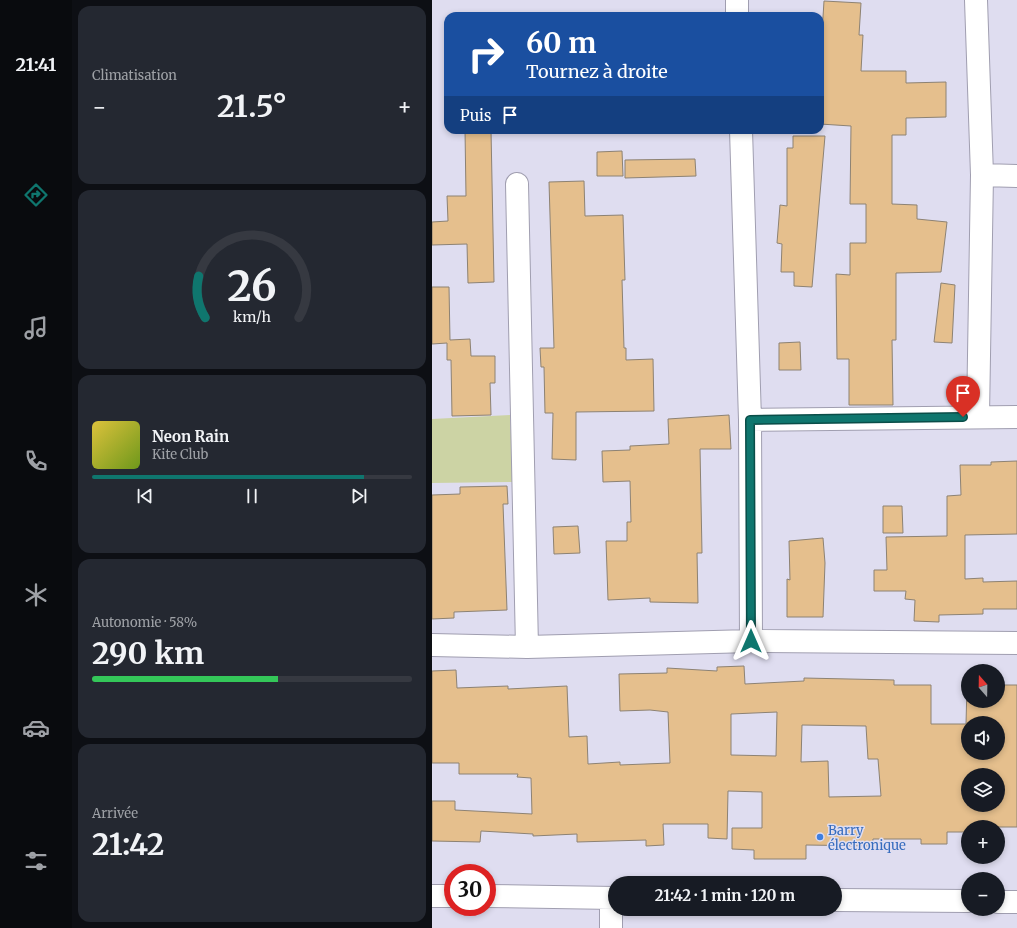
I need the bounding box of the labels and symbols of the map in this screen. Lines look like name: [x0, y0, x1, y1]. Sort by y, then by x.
pin: [946, 376, 980, 417]
position arrow: [730, 620, 772, 662]
north arrow: [961, 664, 1005, 708]
place label: Barry électronique: [828, 822, 906, 854]
marker: Barry électronique: [815, 832, 825, 842]
speed limit sign: 30: [444, 864, 496, 916]

